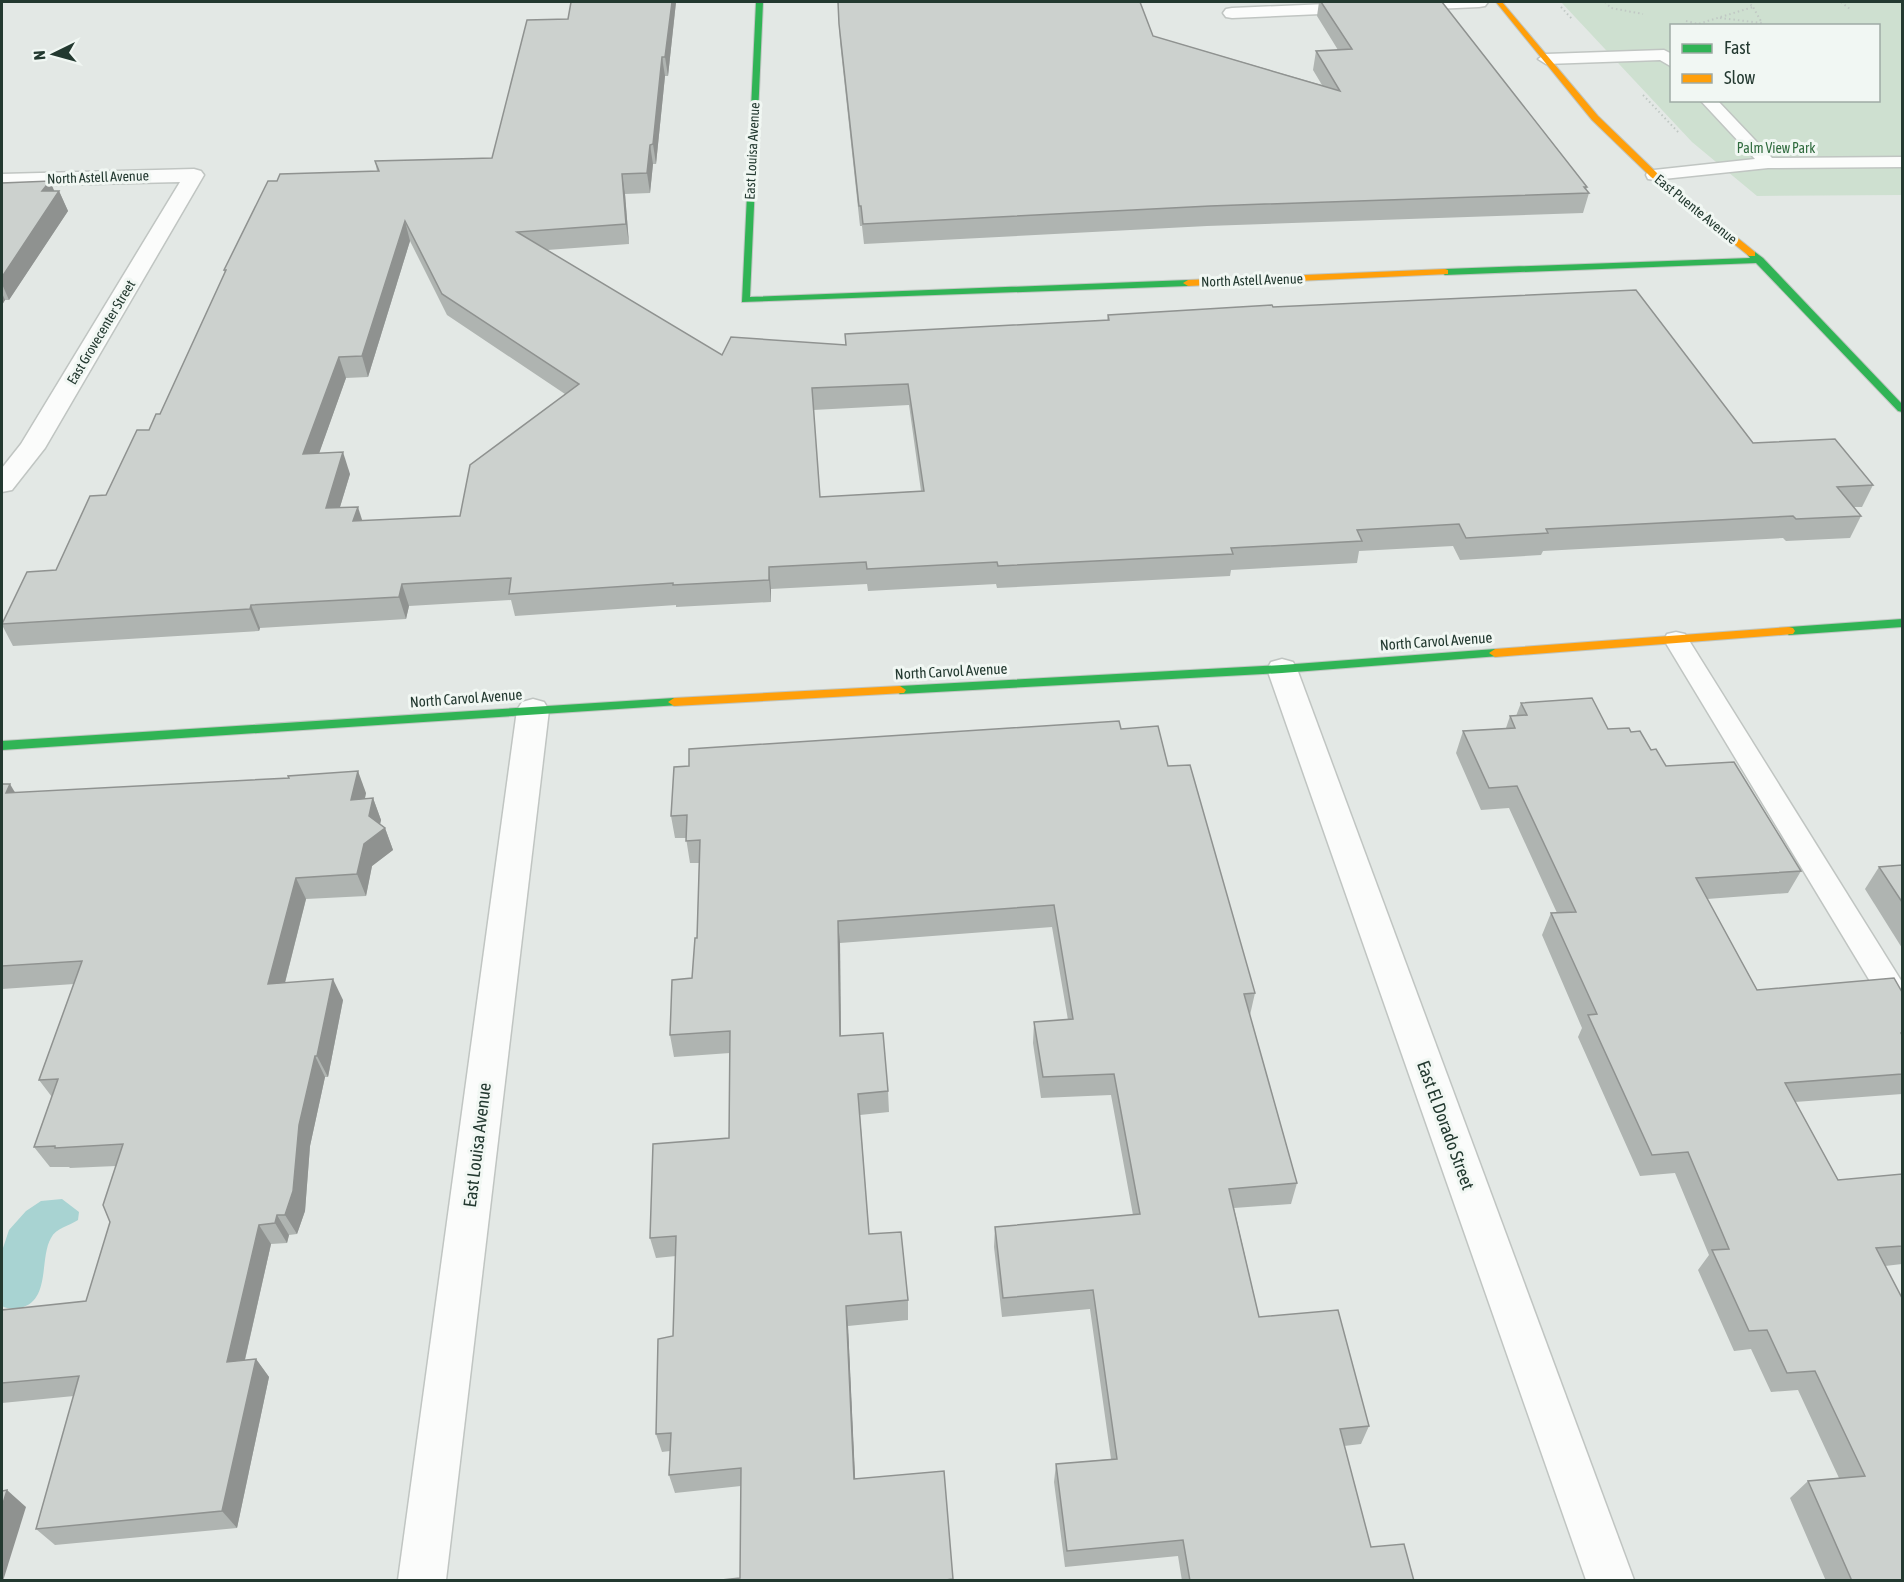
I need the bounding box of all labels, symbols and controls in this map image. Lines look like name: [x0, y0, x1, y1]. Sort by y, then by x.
north arrow: [24, 24, 84, 84]
legend: [1670, 24, 1880, 102]
text: Fast: [1724, 37, 1751, 58]
text: N: [30, 50, 48, 61]
text: Slow: [1724, 67, 1755, 88]
street label: East Louisa Avenue: [741, 102, 763, 200]
park label: Palm View Park: [1737, 140, 1815, 156]
street label: North Astell Avenue: [47, 167, 149, 187]
street label: East Puente Avenue: [1652, 171, 1740, 247]
street label: North Astell Avenue: [1201, 270, 1303, 290]
street label: East Grovecenter Street: [64, 277, 138, 387]
street label: North Carvol Avenue: [1379, 629, 1493, 653]
street label: North Carvol Avenue: [894, 660, 1008, 682]
street label: North Carvol Avenue: [409, 686, 523, 710]
street label: East El Dorado Street: [1413, 1058, 1479, 1192]
street label: East Louisa Avenue: [459, 1082, 495, 1208]

